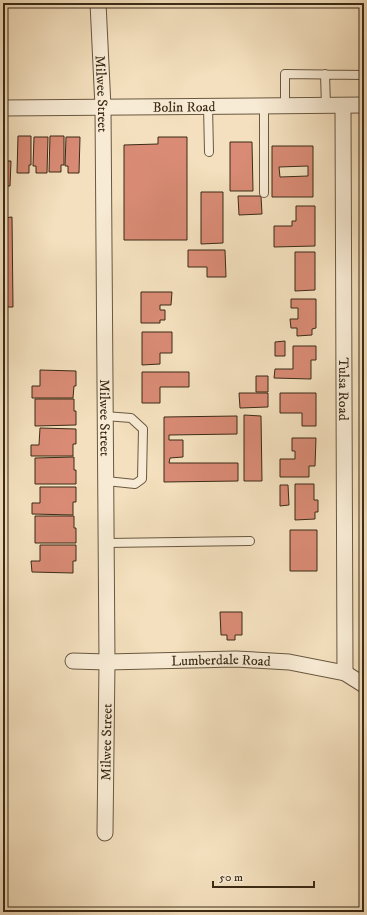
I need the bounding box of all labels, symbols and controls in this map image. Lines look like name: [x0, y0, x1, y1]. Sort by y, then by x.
street label: Milwee Street: [91, 55, 111, 133]
street label: Bolin Road: [153, 98, 215, 117]
street label: Tulsa Road: [334, 357, 352, 421]
street label: Milwee Street: [95, 379, 114, 457]
street label: Lumberdale Road: [171, 651, 271, 671]
street label: Milwee Street: [97, 703, 117, 781]
scale bar: [213, 863, 314, 889]
text: 50 m: [219, 870, 243, 885]

